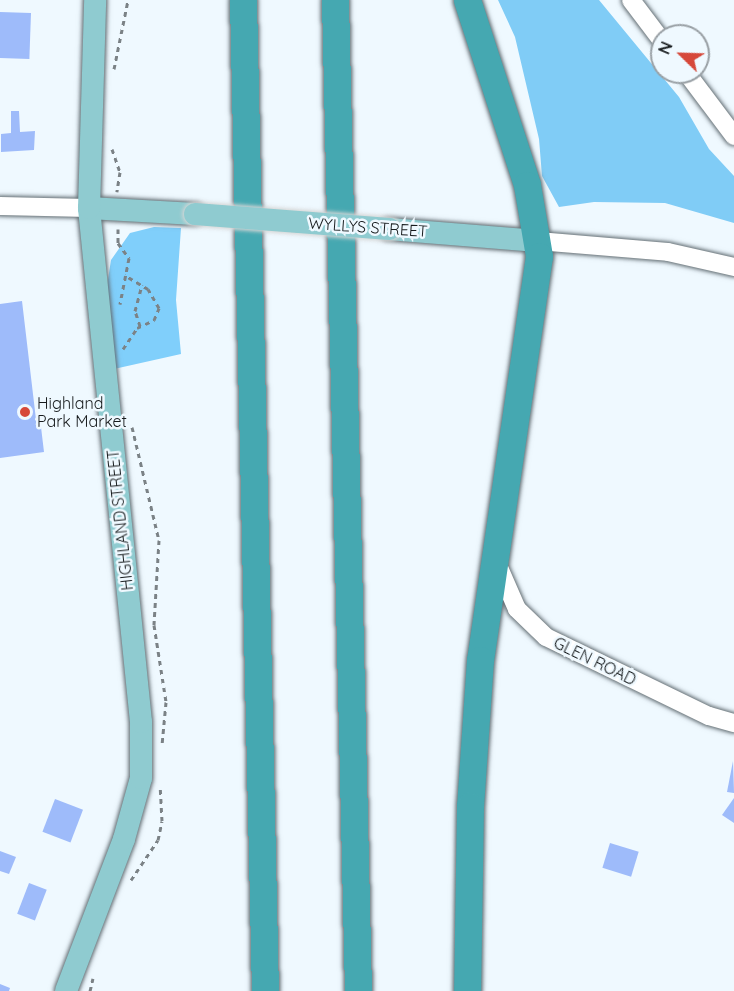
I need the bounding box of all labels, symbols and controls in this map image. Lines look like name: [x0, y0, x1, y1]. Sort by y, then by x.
north arrow: [650, 24, 710, 84]
text: N: [654, 38, 677, 57]
street label: WYLLYS STREET: [308, 213, 428, 241]
place label: Highland Park Market: [37, 393, 127, 431]
marker: Highland Park Market: [18, 405, 32, 419]
street label: HIGHLAND STREET: [103, 449, 137, 591]
street label: GLEN ROAD: [551, 633, 639, 689]

